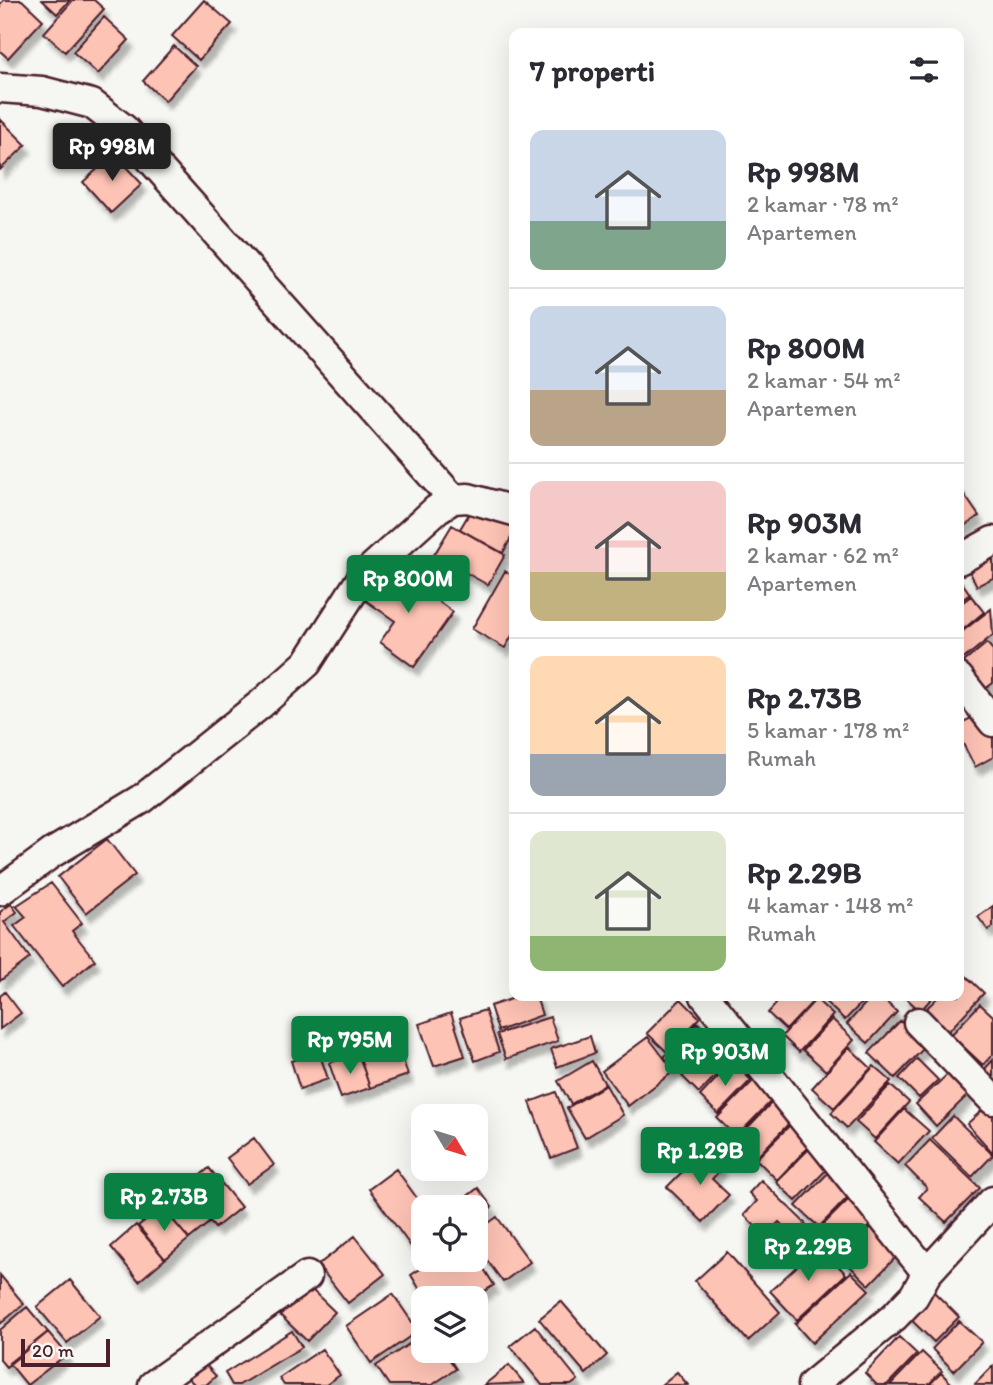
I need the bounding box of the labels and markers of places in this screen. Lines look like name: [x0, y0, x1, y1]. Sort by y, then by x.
pin: Rp 998M: [47, 124, 177, 183]
pin: Rp 800M: [343, 556, 473, 615]
pin: Rp 795M: [285, 1016, 415, 1076]
pin: Rp 903M: [660, 1028, 790, 1088]
pin: Rp 1.29B: [628, 1128, 772, 1187]
pin: Rp 2.73B: [92, 1174, 236, 1233]
pin: Rp 2.29B: [736, 1224, 880, 1283]

